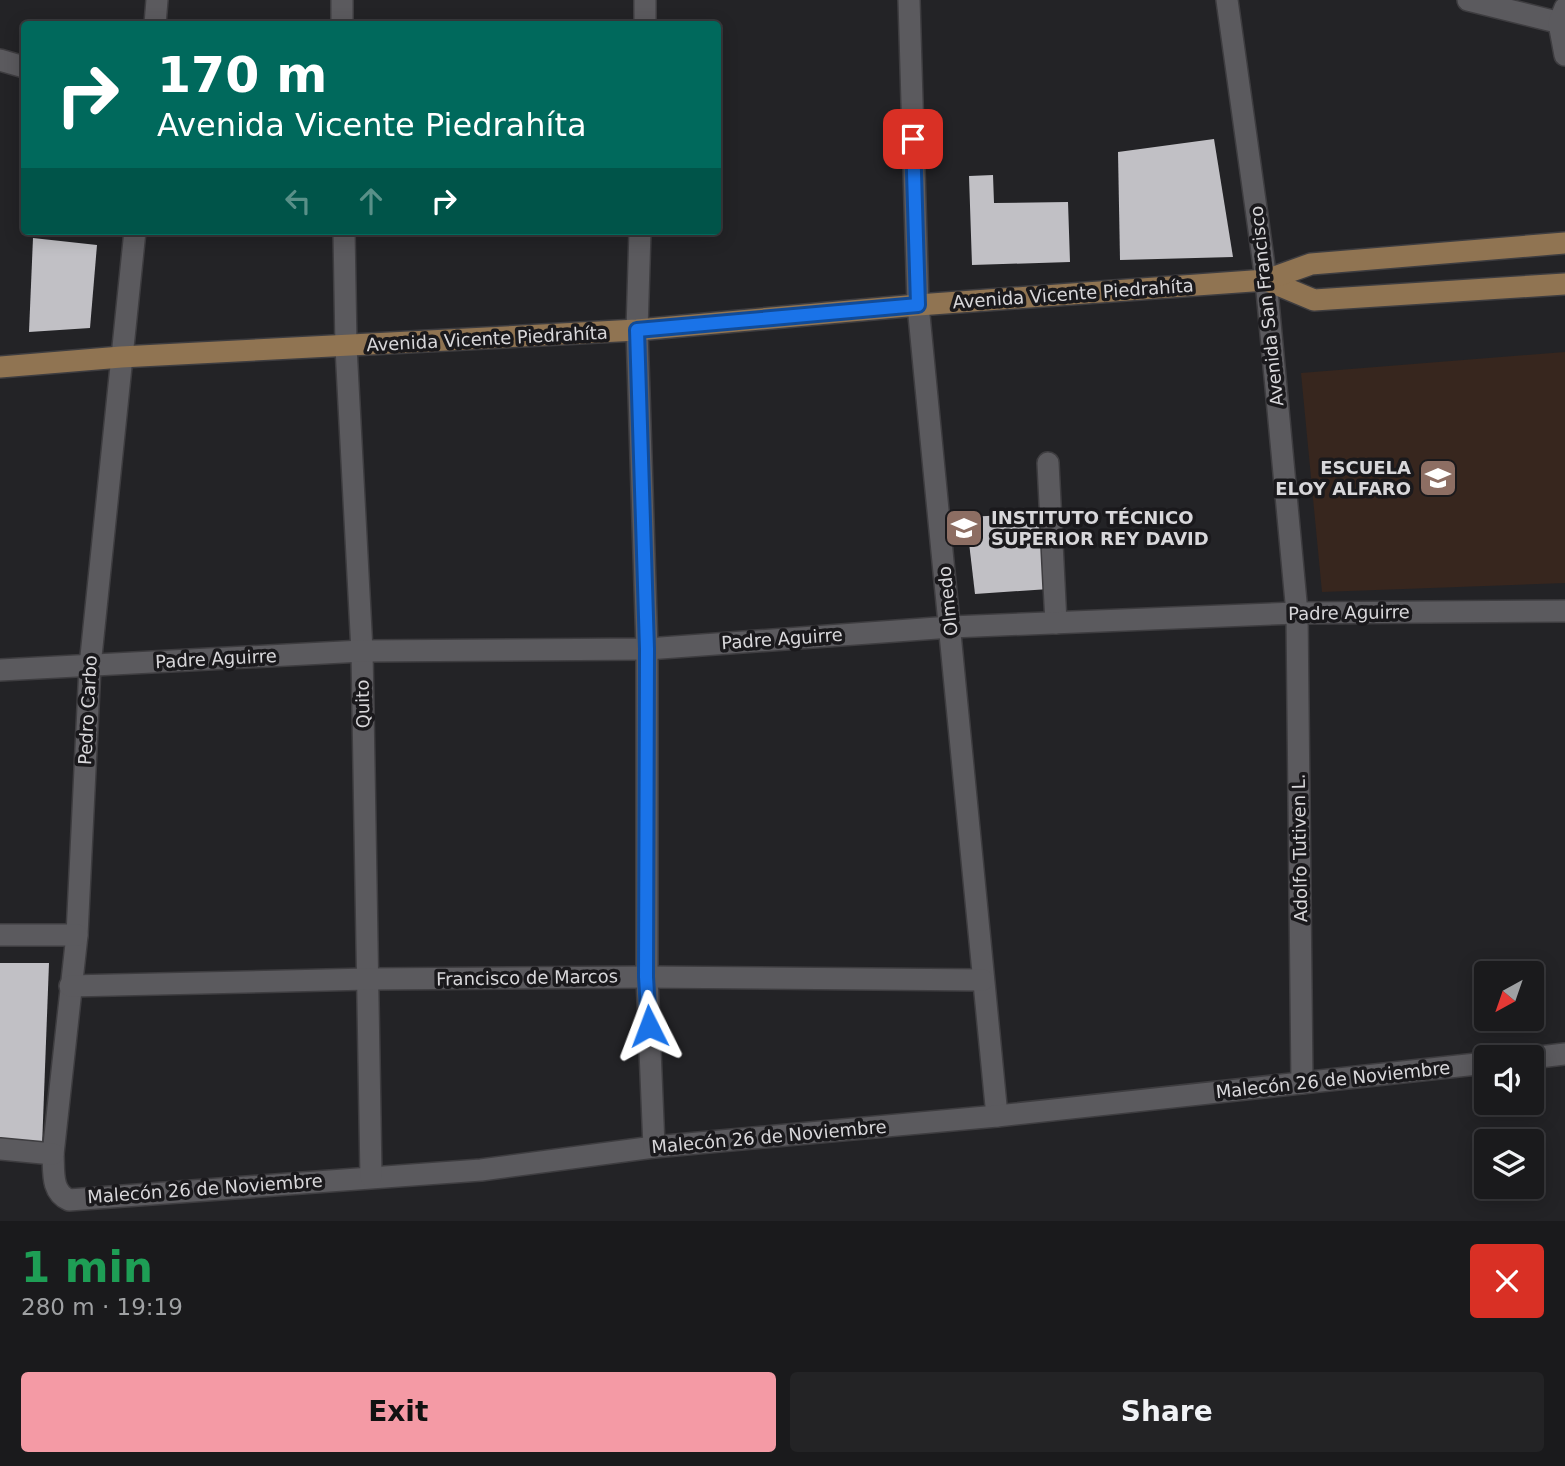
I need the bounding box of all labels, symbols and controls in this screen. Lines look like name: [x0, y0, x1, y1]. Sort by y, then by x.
text: 170 m: [157, 47, 327, 104]
icon: right: [42, 49, 133, 140]
text: Avenida Vicente Piedrahíta: [157, 106, 587, 144]
pin: [883, 109, 943, 169]
icon: arrive: [894, 120, 932, 158]
icon: left: [279, 182, 317, 220]
icon: ahead: [352, 182, 390, 220]
icon: right: [425, 182, 463, 220]
street label: Avenida San Francisco: [1246, 205, 1287, 407]
street label: Avenida Vicente Piedrahíta: [952, 275, 1194, 312]
street label: Avenida Vicente Piedrahíta: [366, 322, 608, 355]
place label: ESCUELA ELOY ALFARO: [1275, 457, 1411, 499]
school or university icon: ESCUELA ELOY ALFARO: [1417, 457, 1459, 499]
school or university icon: INSTITUTO TÉCNICO SUPERIOR REY DAVID: [943, 507, 985, 549]
place label: INSTITUTO TÉCNICO SUPERIOR REY DAVID: [991, 507, 1209, 549]
street label: Olmedo: [933, 565, 962, 637]
street label: Padre Aguirre: [1288, 601, 1410, 624]
street label: Padre Aguirre: [721, 624, 843, 653]
street label: Padre Aguirre: [155, 645, 277, 672]
street label: Pedro Carbo: [74, 655, 101, 765]
street label: Quito: [352, 680, 373, 729]
street label: Adolfo Tutiven L.: [1288, 773, 1311, 923]
north arrow: [1474, 961, 1544, 1031]
map controls: [1474, 961, 1544, 1199]
street label: Francisco de Marcos: [436, 965, 618, 990]
position arrow: [612, 989, 686, 1063]
button: sound: [1474, 1045, 1544, 1115]
street label: Malecón 26 de Noviembre: [1215, 1057, 1451, 1102]
street label: Malecón 26 de Noviembre: [651, 1116, 887, 1157]
button: layers: [1474, 1129, 1544, 1199]
street label: Malecón 26 de Noviembre: [87, 1170, 323, 1207]
text: 1 min: [21, 1243, 153, 1292]
button: close: [1470, 1244, 1544, 1318]
text: 280 m · 19:19: [21, 1294, 183, 1320]
button: Exit: [21, 1372, 776, 1452]
button: Share: [790, 1372, 1544, 1452]

